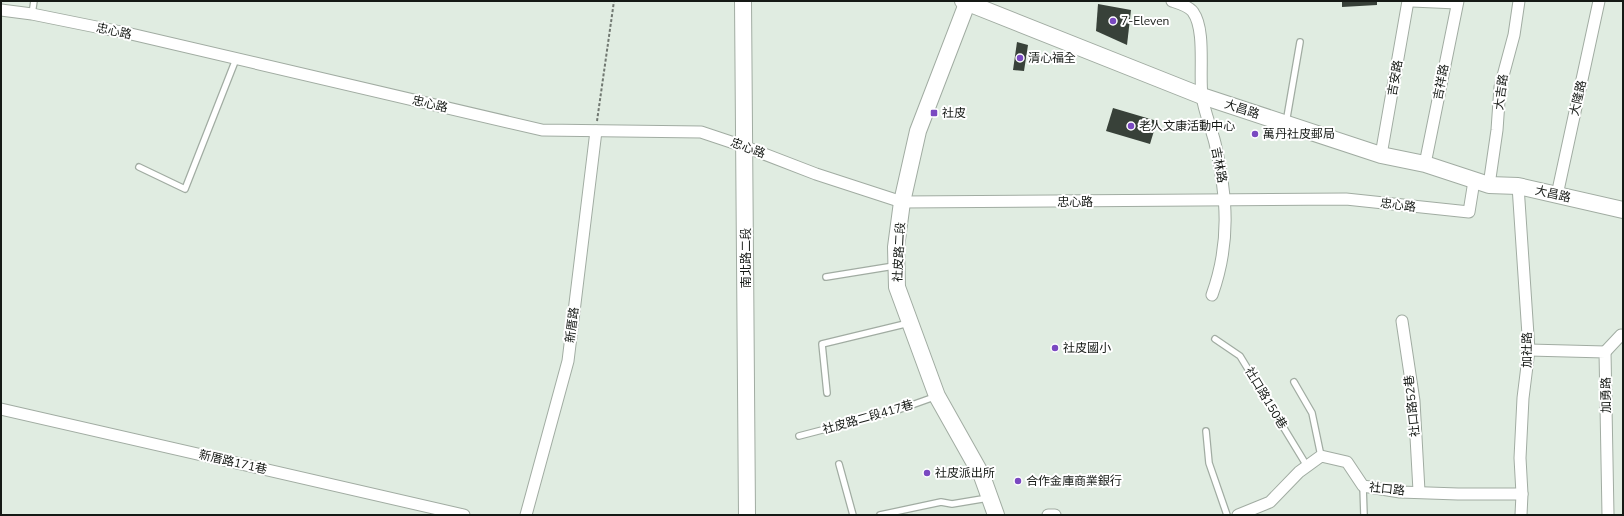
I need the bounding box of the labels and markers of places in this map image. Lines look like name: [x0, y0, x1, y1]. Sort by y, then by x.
place label: 7-Eleven: [1121, 13, 1169, 29]
marker: 7-Eleven: [1108, 16, 1118, 26]
place label: 清心福全: [1028, 50, 1076, 66]
marker: 清心福全: [1015, 53, 1025, 63]
place label: 社皮: [942, 105, 966, 121]
marker: 社皮: [929, 108, 939, 118]
place label: 老人文康活動中心: [1139, 118, 1235, 134]
marker: 老人文康活動中心: [1126, 121, 1136, 131]
place label: 萬丹社皮郵局: [1263, 126, 1335, 142]
marker: 萬丹社皮郵局: [1250, 129, 1260, 139]
place label: 社皮國小: [1063, 340, 1111, 356]
marker: 社皮國小: [1050, 343, 1060, 353]
place label: 社皮派出所: [935, 465, 995, 481]
marker: 社皮派出所: [922, 468, 932, 478]
place label: 合作金庫商業銀行: [1026, 473, 1122, 489]
marker: 合作金庫商業銀行: [1013, 476, 1023, 486]

